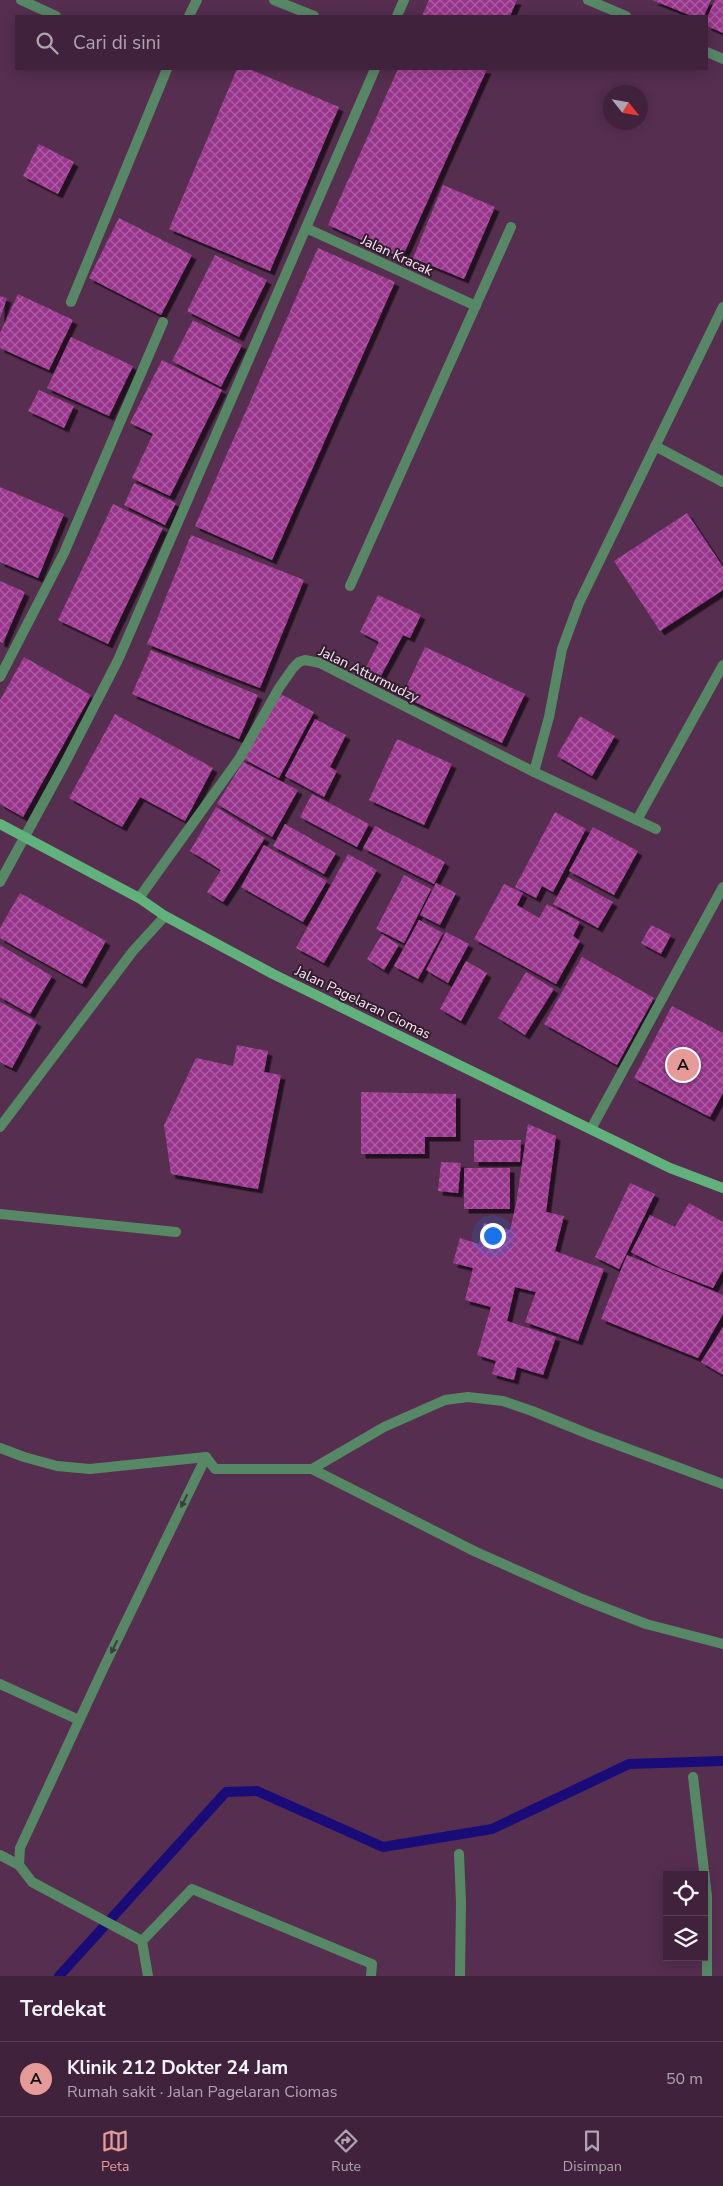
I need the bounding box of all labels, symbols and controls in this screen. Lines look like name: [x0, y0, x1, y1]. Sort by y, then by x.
search box: [15, 15, 708, 70]
icon: search: [33, 29, 61, 57]
text: Cari di sini: [73, 30, 161, 56]
north arrow: [603, 85, 648, 130]
street label: Jalan Kracak: [357, 230, 437, 281]
street label: Jalan Atturmudzy: [315, 642, 423, 707]
street label: Jalan Pagelaran Ciomas: [291, 961, 434, 1044]
pin: A: [667, 1046, 699, 1084]
your location: [480, 1223, 506, 1249]
one-way arrow: [180, 1494, 188, 1508]
one-way arrow: [110, 1640, 118, 1654]
map controls: [663, 1871, 708, 1961]
button: locate: [663, 1871, 708, 1916]
button: layers: [663, 1916, 708, 1961]
text: Terdekat: [20, 1995, 106, 2023]
text: Klinik 212 Dokter 24 Jam: [67, 2055, 288, 2081]
text: A: [30, 2068, 42, 2090]
text: 50 m: [666, 2068, 703, 2090]
text: Rumah sakit · Jalan Pagelaran Ciomas: [67, 2081, 337, 2103]
tab: Peta: [101, 2127, 129, 2176]
tab: Rute: [331, 2127, 361, 2176]
tab: Disimpan: [563, 2127, 622, 2176]

